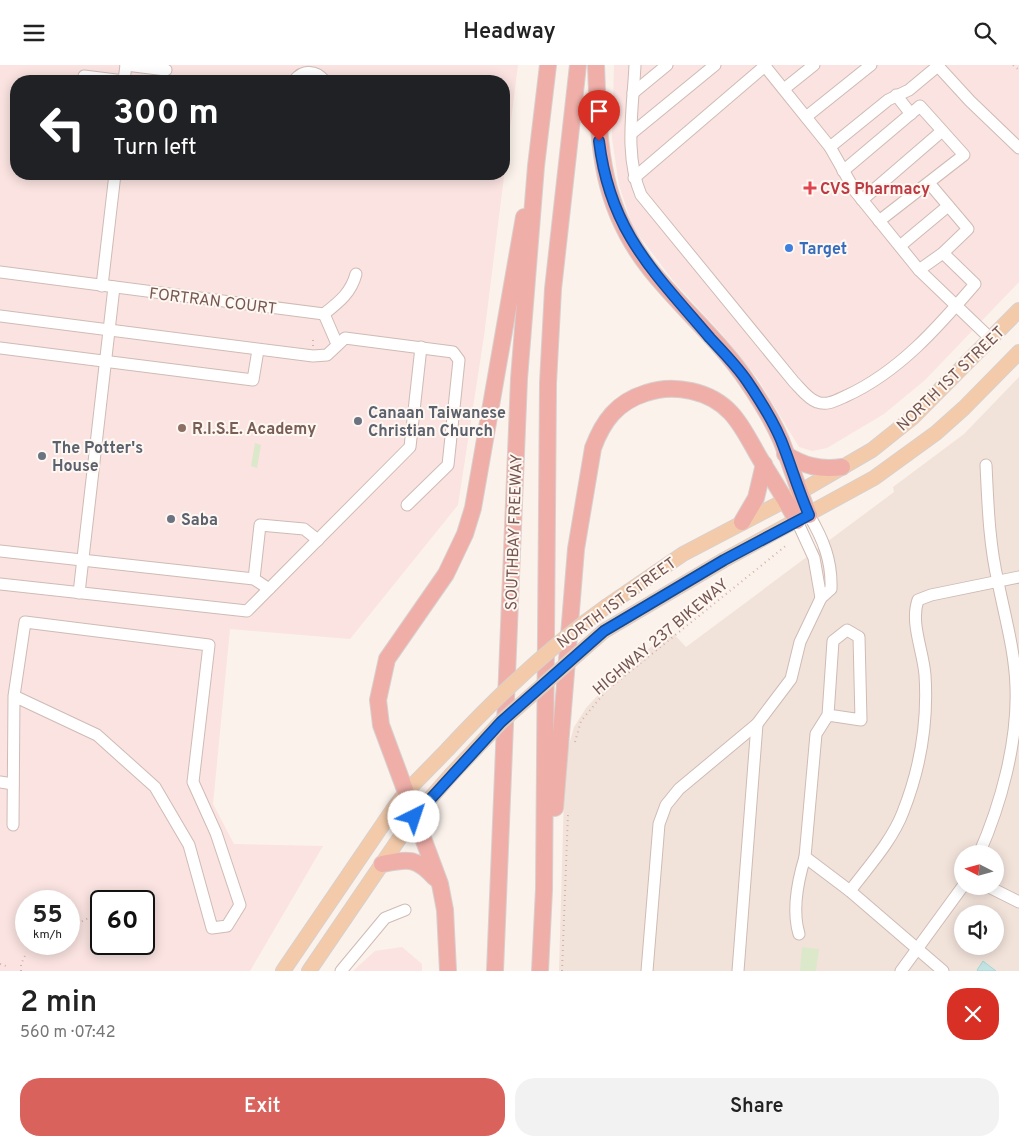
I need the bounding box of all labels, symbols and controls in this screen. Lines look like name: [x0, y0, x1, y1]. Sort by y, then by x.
icon: menu: [20, 19, 48, 47]
text: Headway: [463, 19, 556, 46]
icon: search: [971, 19, 999, 47]
pin: [578, 90, 620, 141]
text: 300 m: [113, 92, 219, 136]
icon: left: [30, 95, 95, 160]
icon: arrive: [585, 97, 613, 125]
text: Turn left: [113, 135, 196, 162]
place label: CVS Pharmacy: [820, 180, 930, 200]
marker: CVS Pharmacy: [804, 182, 816, 194]
place label: Target: [799, 240, 847, 260]
marker: Target: [783, 242, 795, 254]
street label: FORTRAN COURT: [148, 284, 278, 320]
street label: NORTH 1ST STREET: [893, 323, 1010, 436]
place label: Canaan Taiwanese Christian Church: [368, 404, 506, 442]
marker: Canaan Taiwanese Christian Church: [352, 415, 364, 427]
place label: R.I.S.E. Academy: [192, 420, 316, 440]
marker: R.I.S.E. Academy: [176, 422, 188, 434]
place label: The Potter's House: [52, 439, 143, 477]
marker: The Potter's House: [36, 450, 48, 462]
street label: SOUTHBAY FREEWAY: [502, 454, 528, 611]
place label: Saba: [181, 511, 218, 531]
marker: Saba: [165, 513, 177, 525]
street label: NORTH 1ST STREET: [554, 554, 681, 654]
street label: HIGHWAY 237 BIKEWAY: [589, 575, 733, 700]
position arrow: [387, 790, 439, 842]
north arrow: [954, 845, 1004, 895]
map controls: [954, 845, 1004, 955]
speed limit sign: 60: [90, 890, 155, 955]
text: 55: [32, 900, 63, 932]
button: sound: [954, 905, 1004, 955]
text: km/h: [33, 927, 62, 943]
text: 2 min: [20, 985, 97, 1022]
button: close: [947, 988, 999, 1040]
text: 560 m · 07:42: [20, 1023, 115, 1043]
button: Exit: [20, 1078, 505, 1136]
button: Share: [515, 1078, 999, 1136]

